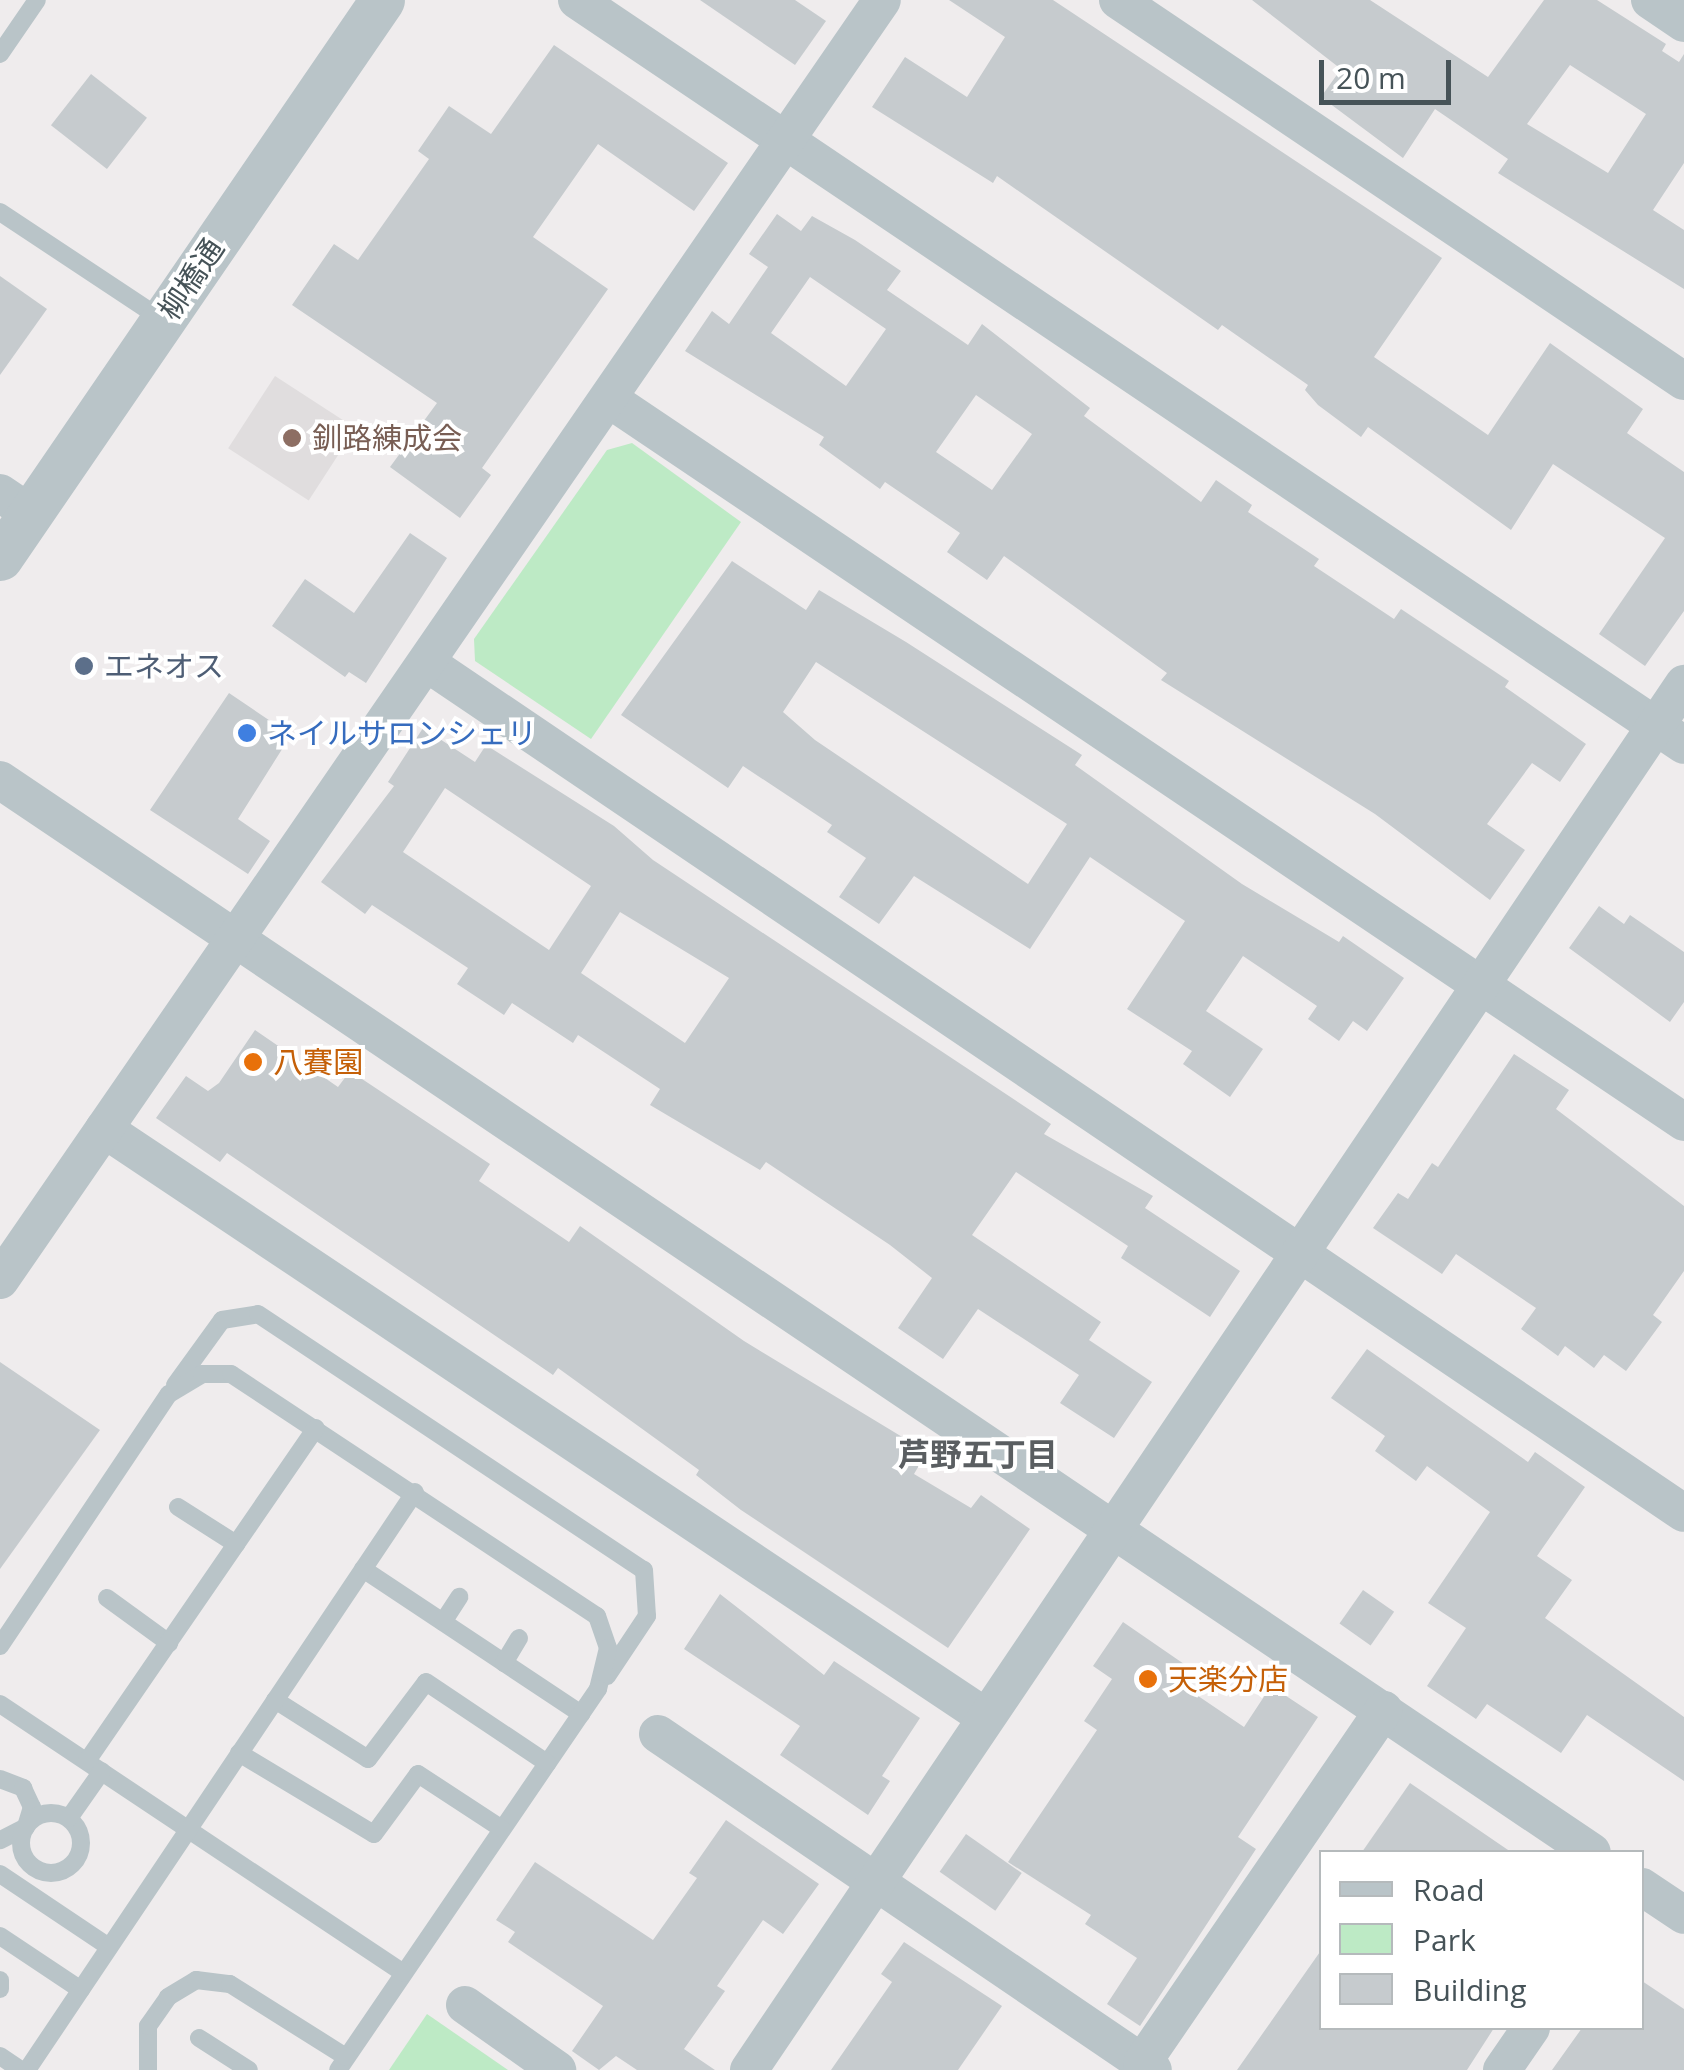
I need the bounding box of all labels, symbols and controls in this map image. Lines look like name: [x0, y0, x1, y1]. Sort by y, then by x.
scale bar: [1324, 40, 1456, 102]
text: 20 m: [1336, 57, 1406, 98]
street label: 柳橋通: [151, 232, 231, 326]
place label: 釧路練成会: [312, 420, 462, 456]
marker: 釧路練成会: [281, 427, 303, 449]
place label: エネオス: [104, 648, 224, 684]
marker: エネオス: [73, 655, 95, 677]
place label: ネイルサロンシェリ: [267, 715, 537, 751]
marker: ネイルサロンシェリ: [236, 722, 258, 744]
place label: 八賽園: [273, 1044, 363, 1080]
marker: 八賽園: [242, 1051, 264, 1073]
district label: 芦野五丁目: [898, 1435, 1058, 1473]
place label: 天楽分店: [1168, 1661, 1288, 1697]
marker: 天楽分店: [1137, 1668, 1159, 1690]
legend: [1319, 1850, 1644, 2030]
text: Road: [1413, 1869, 1485, 1910]
text: Park: [1413, 1919, 1476, 1960]
text: Building: [1413, 1969, 1527, 2010]

